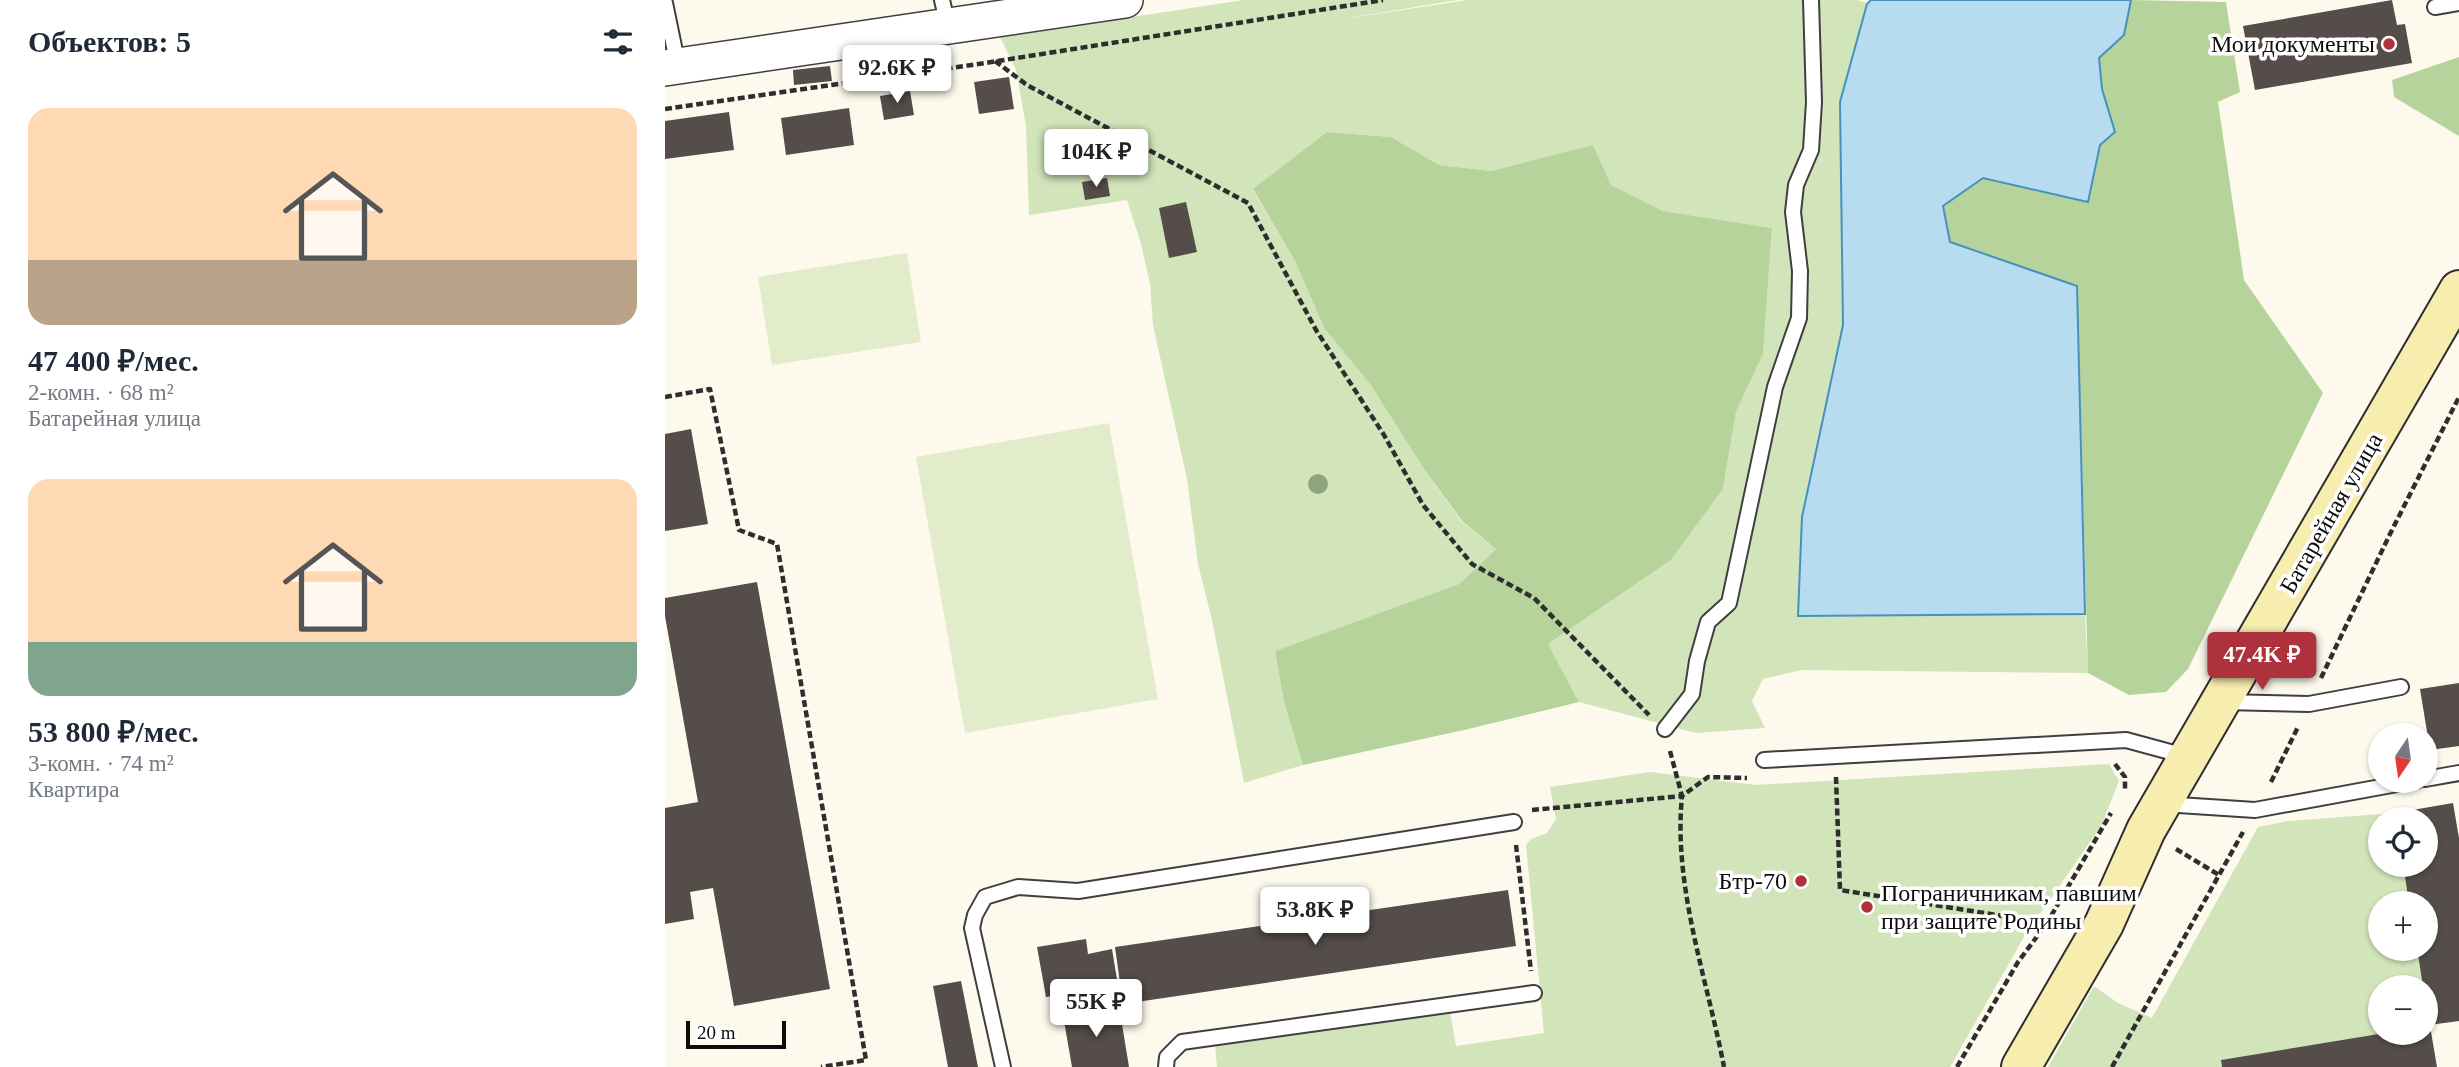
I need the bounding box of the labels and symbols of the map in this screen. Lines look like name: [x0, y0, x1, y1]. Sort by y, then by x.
place label: Мои документы: [2211, 31, 2375, 57]
marker: Мои документы: [2381, 36, 2397, 52]
pin: 92.6K ₽: [832, 46, 962, 105]
pin: 104K ₽: [1039, 130, 1153, 189]
street label: Батарейная улица: [2275, 428, 2388, 598]
pin: 47.4K ₽: [2197, 632, 2327, 692]
north arrow: [2368, 723, 2438, 793]
place label: Бтр-70: [1718, 868, 1787, 894]
marker: Бтр-70: [1793, 873, 1809, 889]
place label: Пограничникам, павшим при защите Родины: [1881, 880, 2137, 934]
pin: 53.8K ₽: [1250, 888, 1380, 947]
marker: Пограничникам, павшим при защите Родины: [1859, 899, 1875, 915]
pin: 55K ₽: [1047, 979, 1145, 1039]
scale bar: [686, 1018, 786, 1050]

